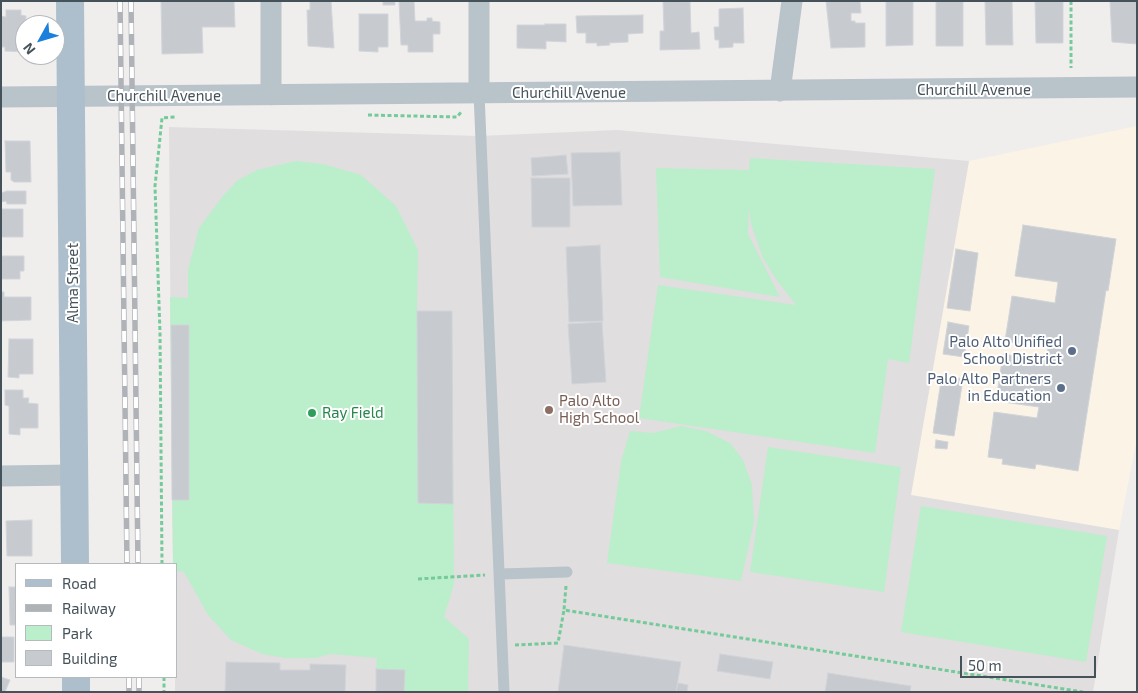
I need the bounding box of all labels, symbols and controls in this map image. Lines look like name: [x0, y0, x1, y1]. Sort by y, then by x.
north arrow: [15, 15, 65, 65]
text: N: [19, 40, 39, 58]
street label: Churchill Avenue: [917, 81, 1031, 99]
street label: Churchill Avenue: [512, 84, 626, 102]
street label: Churchill Avenue: [107, 87, 221, 105]
street label: Alma Street: [64, 243, 82, 323]
place label: Palo Alto Unified School District: [949, 333, 1062, 368]
marker: Palo Alto Unified School District: [1066, 345, 1078, 357]
place label: Palo Alto Partners in Education: [927, 370, 1051, 405]
marker: Palo Alto Partners in Education: [1055, 382, 1067, 394]
place label: Palo Alto High School: [559, 392, 639, 427]
place label: Ray Field: [322, 404, 384, 422]
marker: Palo Alto High School: [543, 404, 555, 416]
marker: Ray Field: [306, 407, 318, 419]
legend: [15, 563, 178, 678]
text: Road: [62, 574, 97, 592]
text: Railway: [62, 599, 116, 617]
text: Park: [62, 624, 93, 642]
scale bar: [963, 646, 1099, 678]
text: Building: [62, 649, 117, 667]
text: 50 m: [968, 656, 1002, 674]

